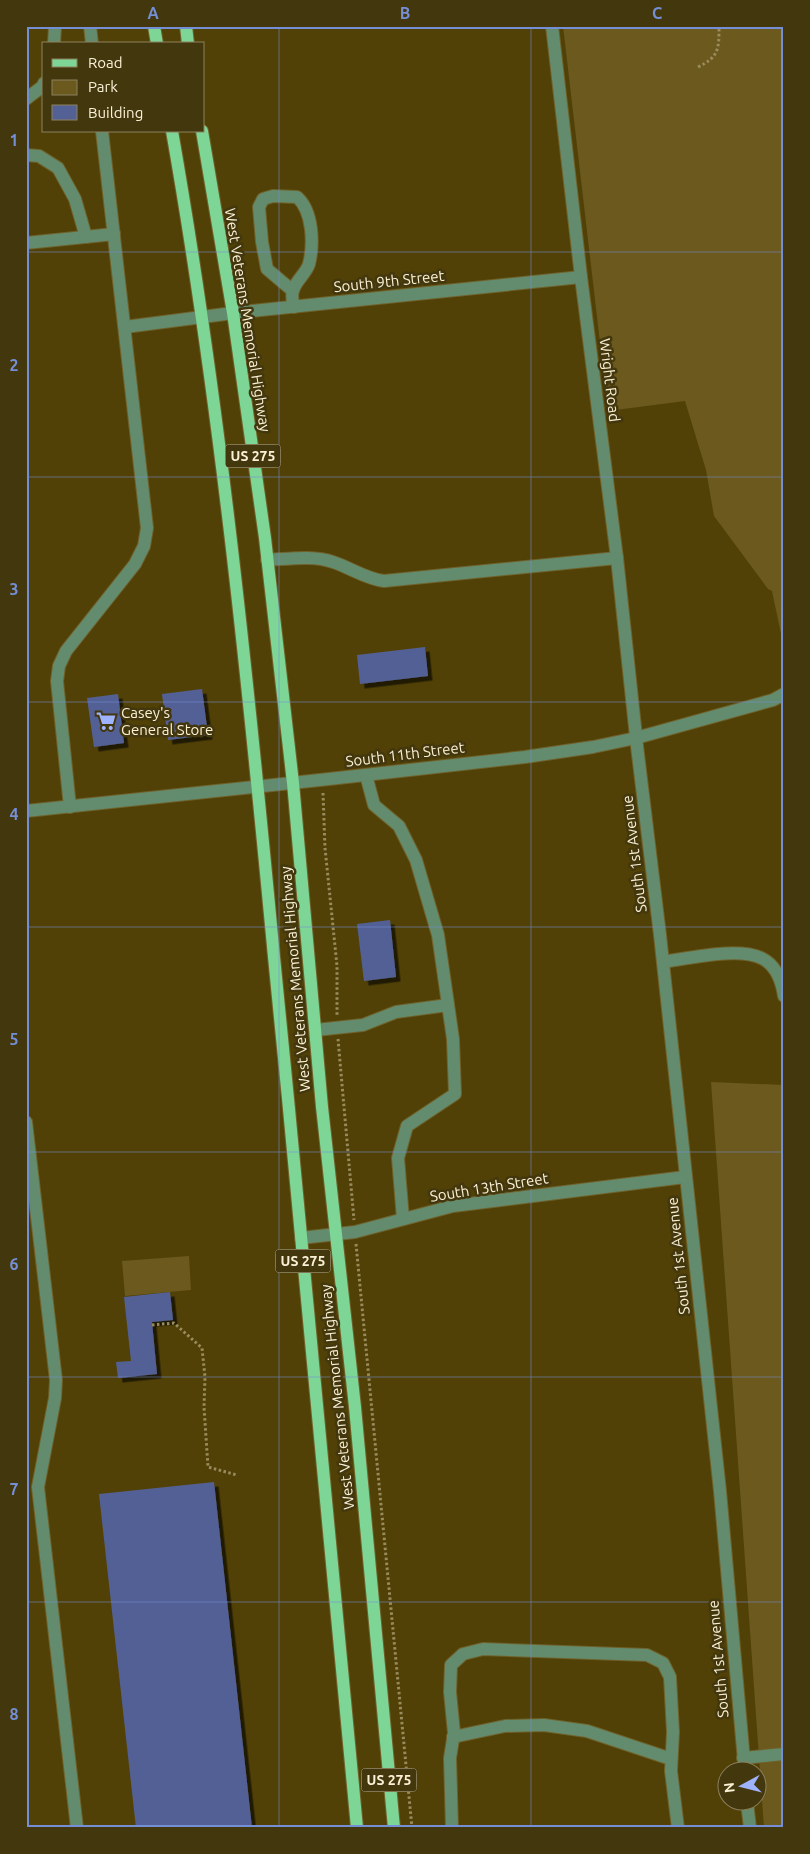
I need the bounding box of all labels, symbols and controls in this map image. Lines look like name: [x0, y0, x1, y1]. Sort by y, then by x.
text: A: [147, 4, 159, 22]
text: B: [400, 4, 410, 22]
text: C: [652, 4, 662, 22]
legend: [42, 42, 205, 132]
text: Road: [88, 54, 123, 71]
text: Park: [88, 78, 118, 95]
text: Building: [88, 104, 143, 121]
text: 1: [9, 131, 19, 149]
street label: West Veterans Memorial Highway: [222, 207, 274, 433]
street label: South 9th Street: [333, 267, 445, 295]
street label: Wright Road: [596, 337, 624, 423]
text: 2: [9, 356, 19, 374]
road number: US 275: [226, 444, 280, 468]
text: 3: [9, 580, 19, 598]
place label: Casey's General Store: [121, 704, 213, 738]
supermarket icon: Casey's General Store: [95, 710, 117, 732]
street label: South 11th Street: [345, 738, 466, 770]
street label: South 1st Avenue: [618, 794, 650, 914]
text: 4: [9, 805, 19, 823]
street label: West Veterans Memorial Highway: [277, 866, 313, 1092]
text: 5: [9, 1030, 19, 1048]
street label: South 13th Street: [429, 1169, 550, 1205]
street label: South 1st Avenue: [663, 1196, 693, 1316]
road number: US 275: [276, 1250, 330, 1272]
text: 6: [9, 1255, 19, 1273]
street label: West Veterans Memorial Highway: [317, 1284, 357, 1510]
text: 7: [9, 1480, 19, 1498]
street label: South 1st Avenue: [704, 1600, 732, 1718]
text: 8: [9, 1705, 19, 1723]
north arrow: [718, 1762, 768, 1812]
road number: US 275: [362, 1768, 416, 1792]
text: N: [721, 1781, 738, 1794]

